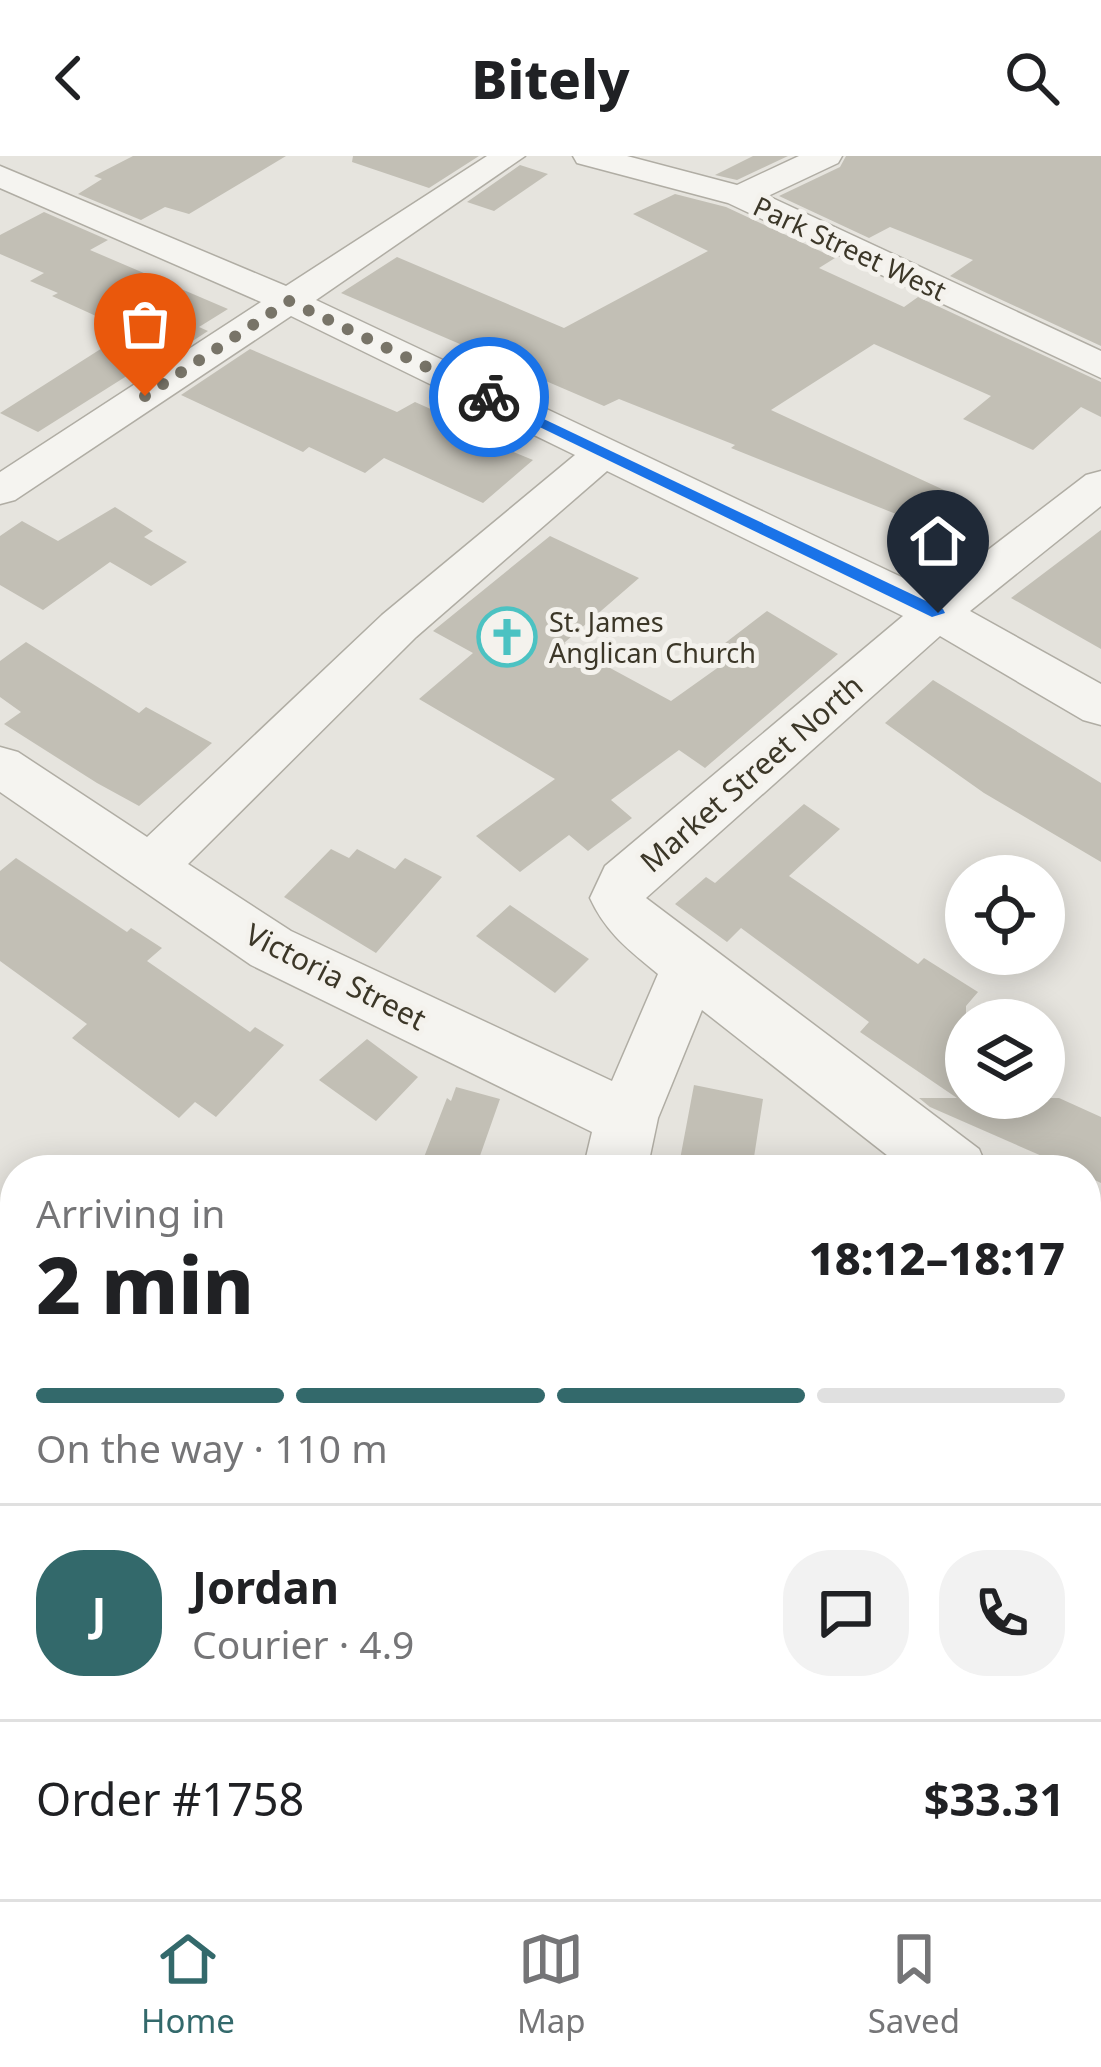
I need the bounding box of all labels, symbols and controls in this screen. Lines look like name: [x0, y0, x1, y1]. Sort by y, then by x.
text: Bitely: [471, 41, 630, 115]
icon: back: [36, 45, 102, 111]
icon: search: [999, 45, 1065, 111]
street label: Park Street West: [747, 187, 953, 309]
pin: [94, 273, 196, 396]
icon: bag: [112, 291, 178, 357]
courier: [429, 337, 549, 457]
icon: bike: [456, 364, 522, 430]
pin: [887, 490, 989, 613]
icon: home: [905, 508, 971, 574]
place label: St. James Anglican Church: [549, 603, 756, 671]
church icon: St. James Anglican Church: [476, 606, 538, 668]
street label: Market Street North: [631, 665, 871, 881]
map controls: [945, 855, 1065, 1119]
button: locate: [945, 855, 1065, 975]
street label: Victoria Street: [239, 913, 434, 1039]
button: layers: [945, 999, 1065, 1119]
text: Arriving in: [36, 1186, 225, 1239]
text: 18:12–18:17: [809, 1227, 1065, 1288]
text: 2 min: [36, 1231, 254, 1337]
text: On the way · 110 m: [36, 1421, 388, 1474]
button: chat: [783, 1550, 909, 1676]
button: phone: [939, 1550, 1065, 1676]
text: Jordan: [192, 1556, 339, 1617]
text: J: [92, 1582, 106, 1643]
text: Courier · 4.9: [192, 1617, 414, 1670]
text: Order #1758: [36, 1768, 304, 1829]
text: $33.31: [924, 1768, 1065, 1829]
tab: Home: [141, 1926, 235, 2043]
tab: Map: [517, 1926, 586, 2043]
tab: Saved: [868, 1926, 960, 2043]

